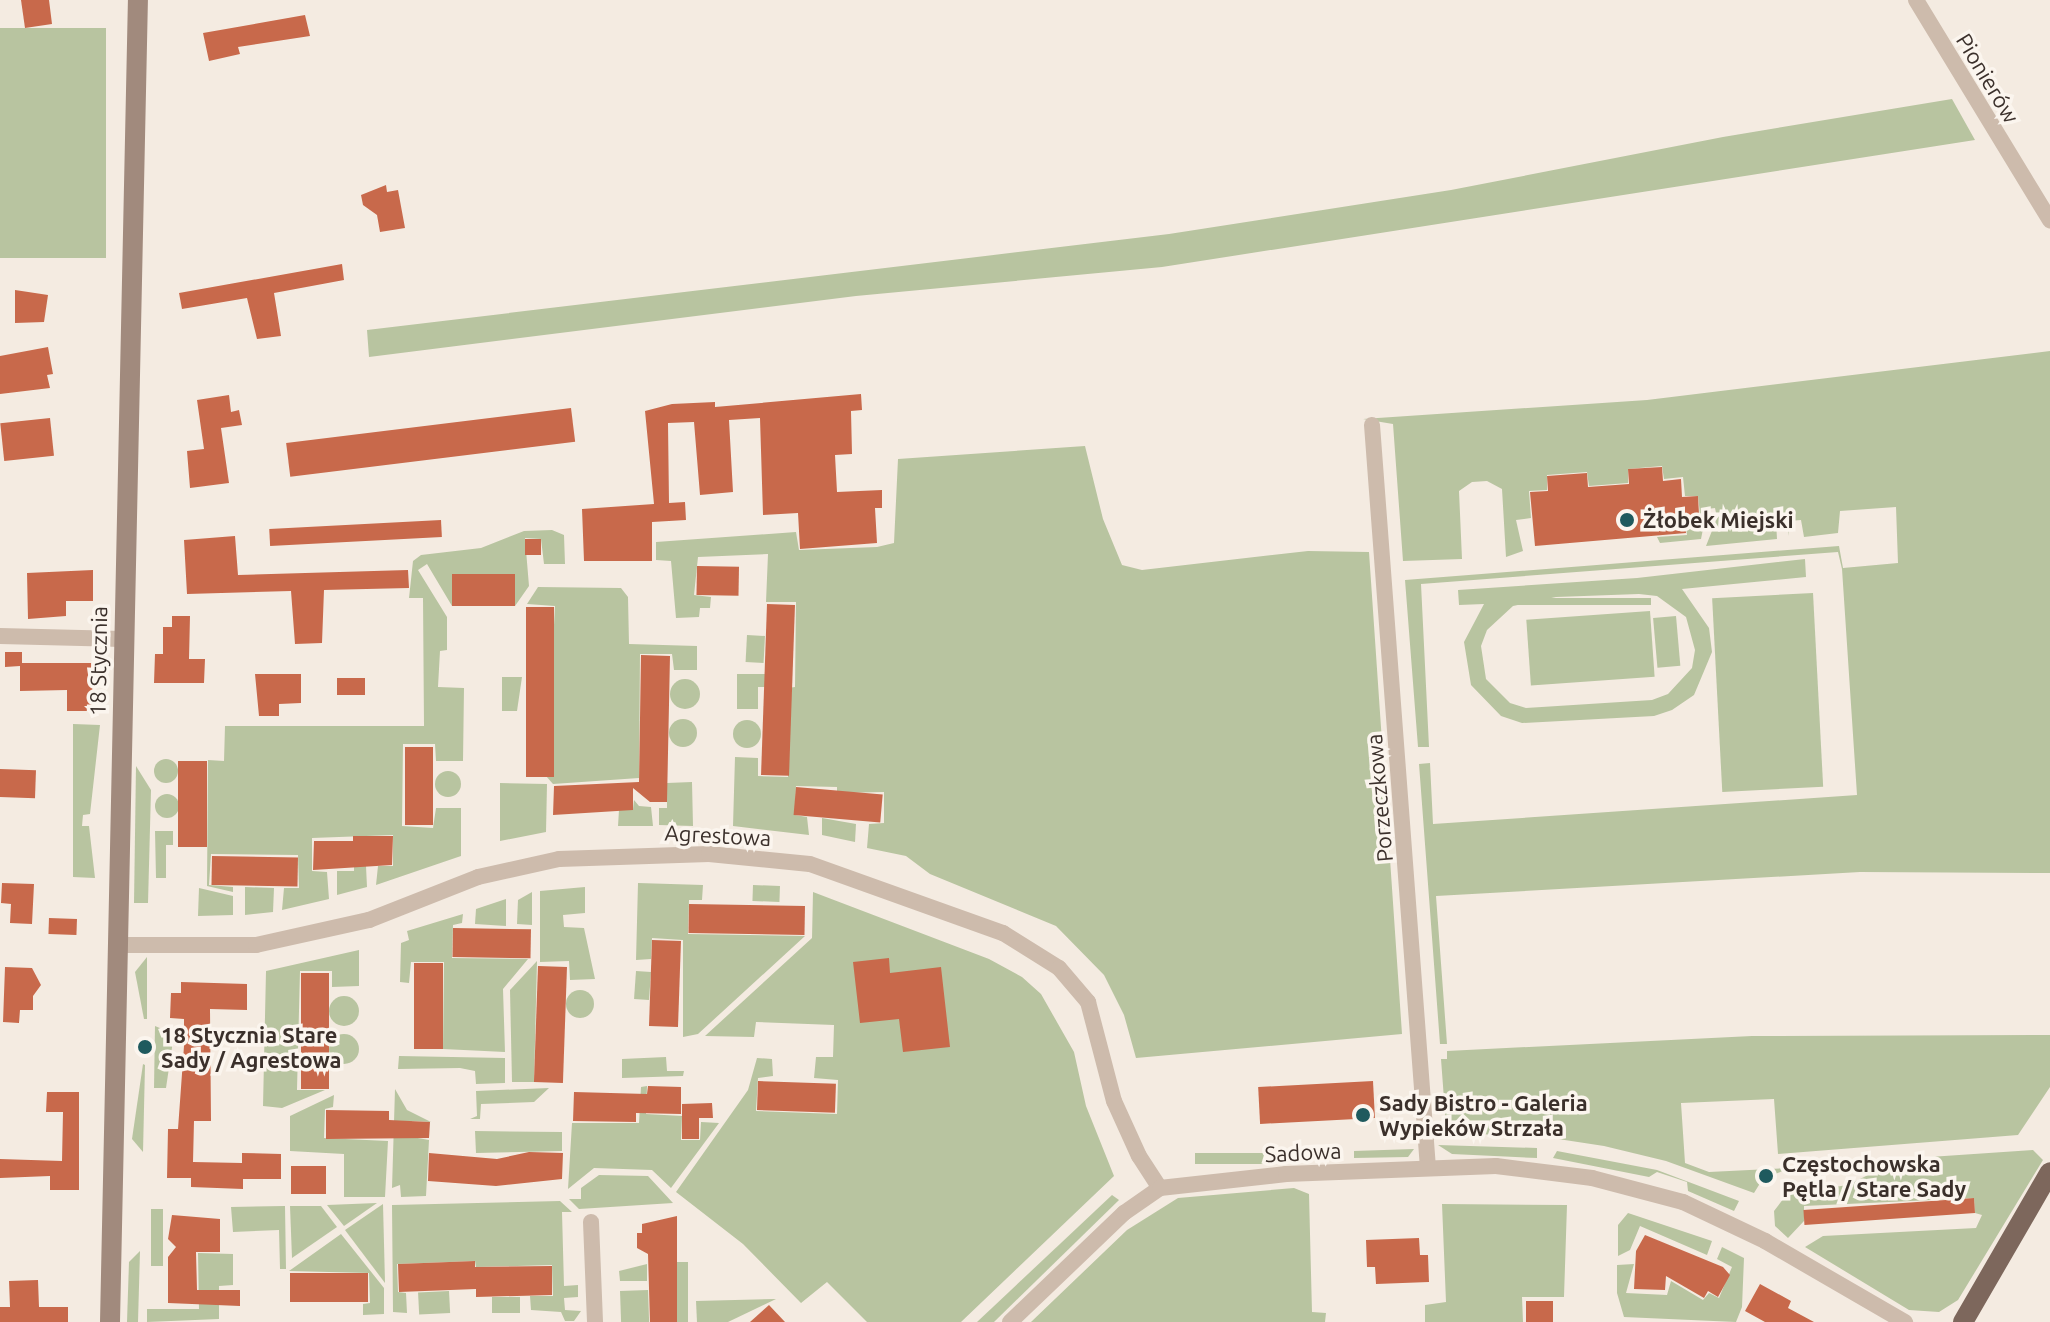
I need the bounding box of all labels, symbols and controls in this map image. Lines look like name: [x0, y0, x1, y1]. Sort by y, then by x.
street label: Pionierów: [1951, 28, 2025, 128]
place label: Żłobek Miejski: [1643, 507, 1794, 533]
marker: Żłobek Miejski: [1618, 511, 1636, 529]
street label: 18 Stycznia: [84, 606, 112, 716]
street label: Porzeczkowa: [1360, 733, 1398, 863]
street label: Agrestowa: [664, 819, 772, 851]
place label: 18 Stycznia Stare Sady / Agrestowa: [161, 1021, 341, 1072]
marker: 18 Stycznia Stare Sady / Agrestowa: [136, 1038, 154, 1056]
place label: Sady Bistro - Galeria Wypieków Strzała: [1379, 1089, 1588, 1140]
marker: Sady Bistro - Galeria Wypieków Strzała: [1354, 1106, 1372, 1124]
street label: Sadowa: [1264, 1137, 1342, 1167]
place label: Częstochowska Pętla / Stare Sady: [1782, 1150, 1966, 1202]
marker: Częstochowska Pętla / Stare Sady: [1757, 1167, 1775, 1185]

